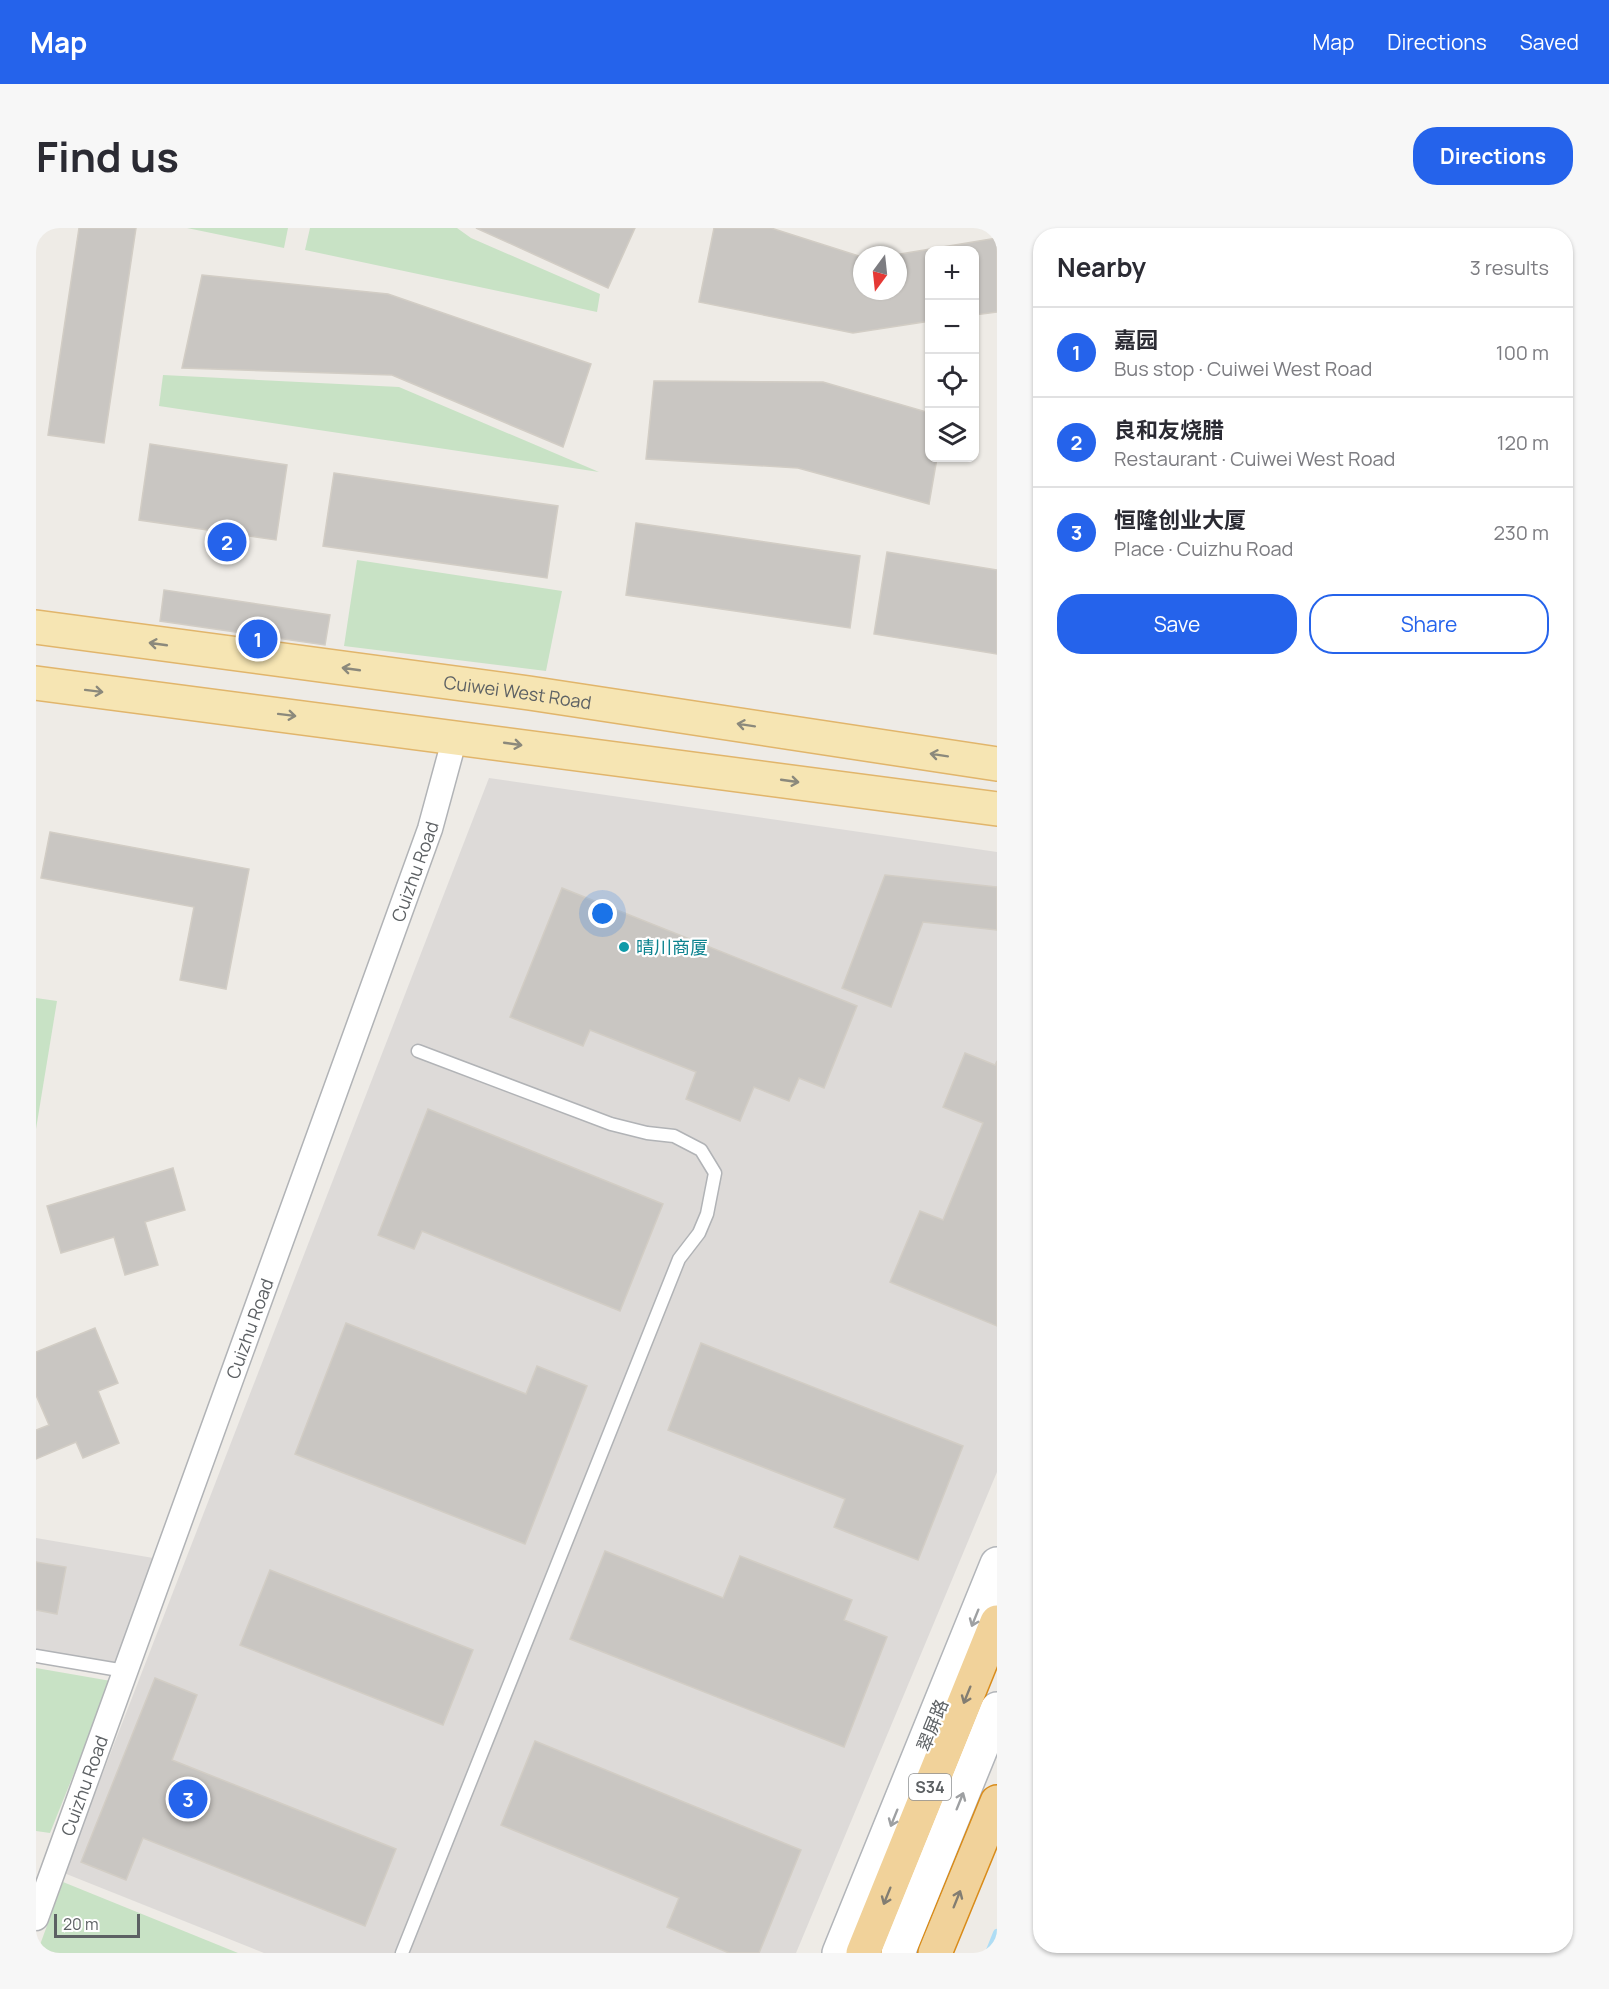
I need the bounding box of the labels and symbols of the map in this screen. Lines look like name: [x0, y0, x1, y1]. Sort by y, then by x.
north arrow: [853, 246, 907, 300]
pin: 2: [208, 520, 246, 564]
pin: 1: [238, 616, 278, 662]
one-way arrow: [148, 638, 168, 649]
one-way arrow: [342, 664, 362, 675]
street label: Cuiwei West Road: [442, 670, 593, 714]
one-way arrow: [84, 685, 103, 696]
one-way arrow: [277, 710, 297, 721]
one-way arrow: [737, 720, 757, 731]
one-way arrow: [503, 739, 523, 750]
one-way arrow: [930, 749, 950, 760]
one-way arrow: [779, 776, 799, 787]
street label: Cuizhu Road: [386, 819, 444, 925]
your location: [588, 899, 617, 928]
place label: 晴川商厦: [636, 935, 708, 959]
marker: 晴川商厦: [617, 940, 631, 954]
street label: Cuizhu Road: [220, 1275, 278, 1382]
one-way arrow: [969, 1608, 980, 1627]
one-way arrow: [961, 1686, 972, 1704]
street label: 翠屏路: [911, 1695, 953, 1755]
street label: Cuizhu Road: [55, 1732, 113, 1839]
road number: S34: [909, 1774, 951, 1800]
pin: 3: [168, 1776, 208, 1822]
one-way arrow: [955, 1793, 966, 1811]
one-way arrow: [888, 1809, 899, 1827]
one-way arrow: [880, 1886, 891, 1904]
one-way arrow: [952, 1890, 963, 1909]
scale bar: [54, 1911, 140, 1938]

